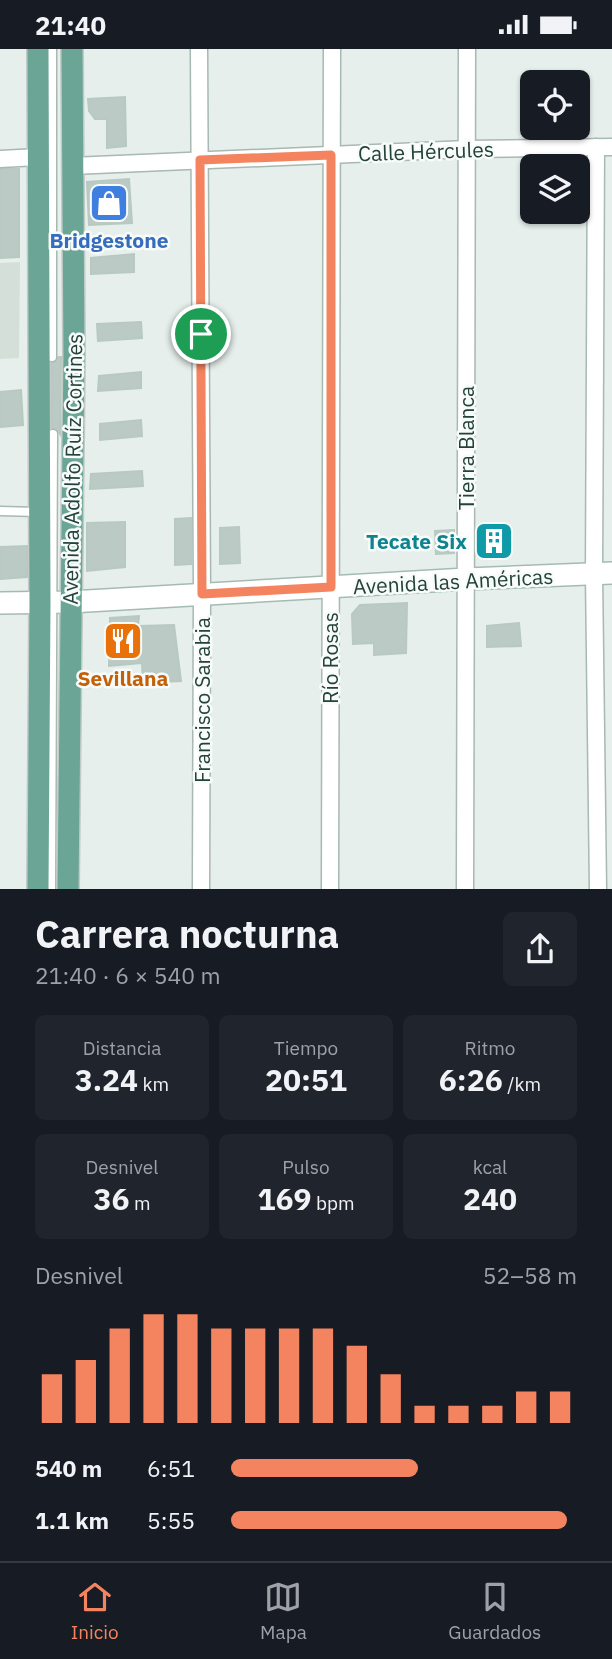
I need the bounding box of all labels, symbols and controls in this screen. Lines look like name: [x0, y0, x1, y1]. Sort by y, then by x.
text: 21:40: [35, 8, 106, 42]
map controls: [520, 70, 590, 224]
button: locate: [520, 70, 590, 140]
street label: Calle Hércules: [358, 135, 494, 167]
button: layers: [520, 154, 590, 224]
shop icon: Bridgestone: [88, 182, 130, 224]
place label: Bridgestone: [49, 226, 169, 254]
pin: [171, 304, 231, 364]
icon: arrive: [182, 315, 220, 353]
street label: Avenida Adolfo Ruíz Cortines: [56, 333, 88, 605]
street label: Tierra Blanca: [452, 386, 480, 510]
building icon: Tecate Six: [473, 520, 515, 562]
place label: Tecate Six: [366, 527, 467, 555]
street label: Avenida las Américas: [352, 562, 554, 600]
street label: Río Rosas: [316, 612, 344, 704]
street label: Francisco Sarabia: [188, 617, 216, 783]
restaurant icon: Sevillana: [102, 620, 144, 662]
place label: Sevillana: [78, 664, 169, 692]
text: Carrera nocturna: [35, 909, 339, 958]
button: share: [503, 912, 577, 986]
text: 21:40 · 6 × 540 m: [35, 960, 221, 990]
text: Distancia: [83, 1036, 161, 1060]
text: Tiempo: [274, 1036, 338, 1060]
text: Ritmo: [465, 1036, 515, 1060]
text: 3.24: [75, 1060, 138, 1099]
text: 20:51: [265, 1060, 347, 1099]
text: 6:26: [439, 1060, 503, 1099]
text: km: [138, 1072, 169, 1096]
text: /km: [503, 1072, 541, 1096]
text: Desnivel: [86, 1155, 158, 1179]
text: Pulso: [282, 1155, 330, 1179]
text: kcal: [473, 1155, 507, 1179]
text: 36: [93, 1179, 129, 1218]
text: 169: [257, 1179, 311, 1218]
text: 240: [463, 1179, 517, 1218]
text: m: [129, 1191, 151, 1215]
text: bpm: [311, 1191, 355, 1215]
text: Desnivel: [35, 1260, 123, 1290]
text: 52–58 m: [483, 1260, 577, 1290]
text: 540 m: [35, 1453, 102, 1483]
text: 6:51: [147, 1453, 195, 1483]
text: 1.1 km: [35, 1505, 109, 1535]
text: 5:55: [147, 1505, 195, 1535]
tab: Inicio: [71, 1578, 119, 1644]
tab: Mapa: [260, 1578, 307, 1644]
tab: Guardados: [448, 1578, 541, 1644]

